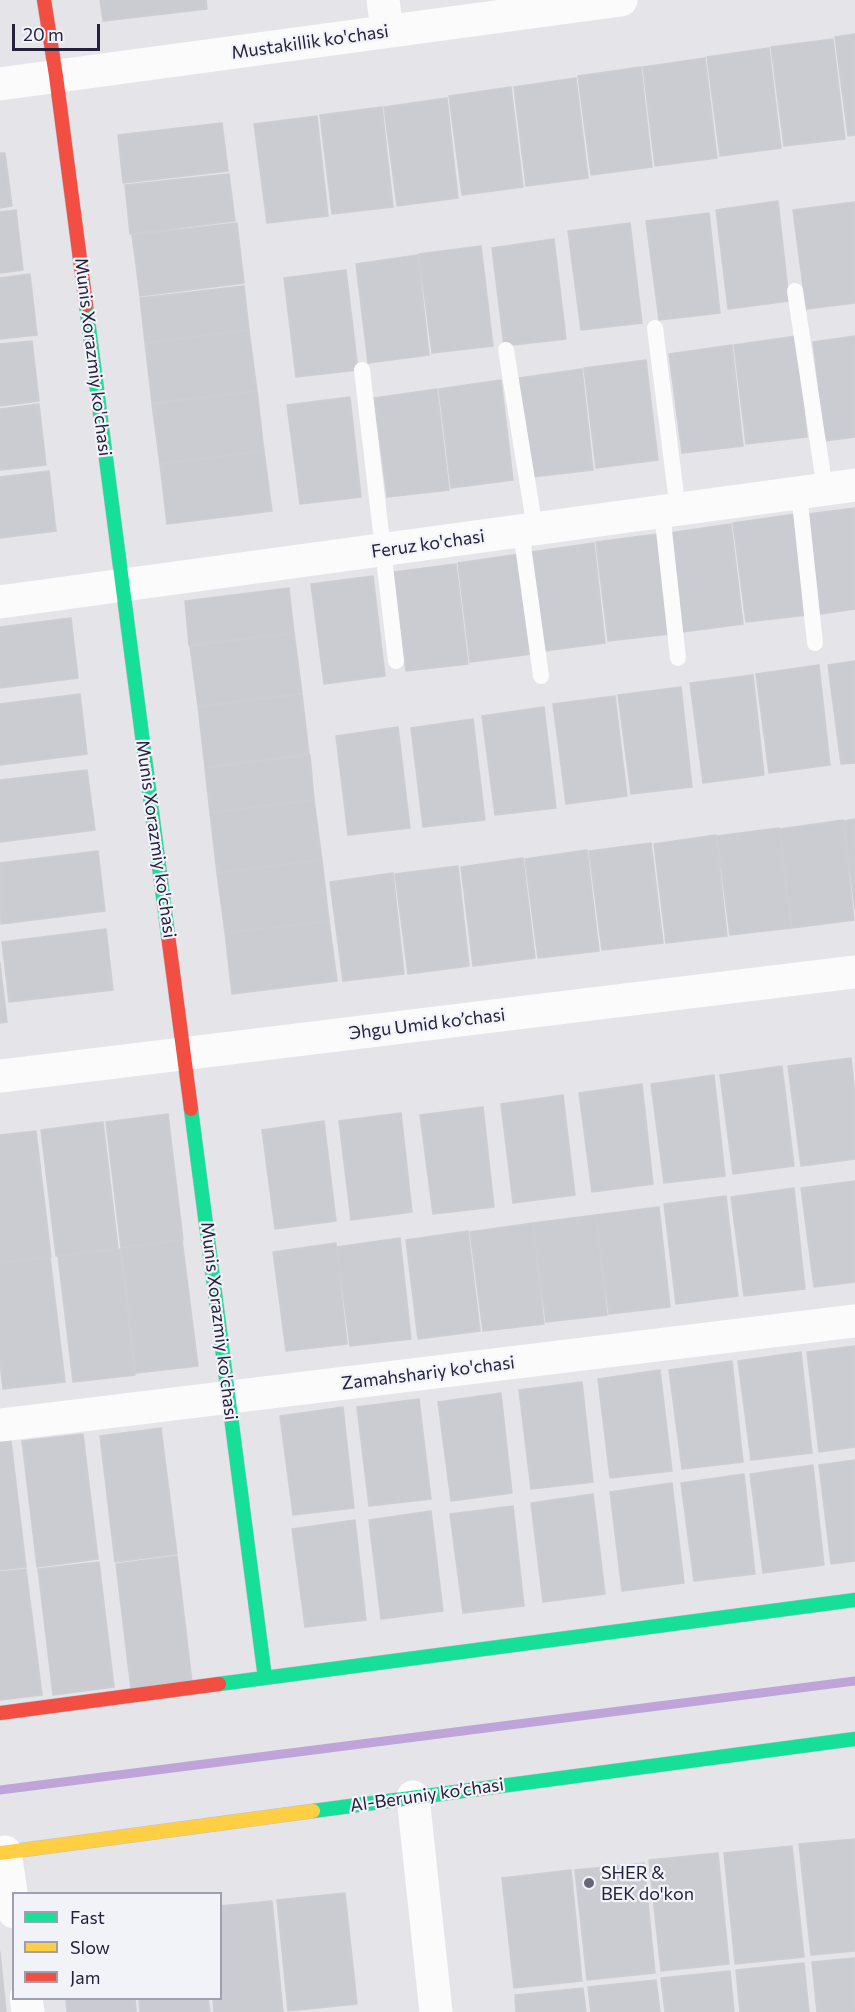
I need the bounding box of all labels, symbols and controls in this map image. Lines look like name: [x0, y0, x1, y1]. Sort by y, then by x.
scale bar: [15, 12, 104, 50]
street label: Mustakillik ko'chasi: [230, 20, 390, 64]
text: 20 m: [23, 23, 64, 45]
street label: Munis Xorazmiy ko'chasi: [70, 257, 116, 457]
street label: Feruz ko'chasi: [370, 525, 486, 563]
street label: Munis Xorazmiy ko'chasi: [131, 739, 181, 939]
street label: Эhgu Umid ko’chasi: [347, 1004, 507, 1044]
street label: Munis Xorazmiy ko'chasi: [196, 1221, 242, 1421]
street label: Zamahshariy ko'chasi: [340, 1352, 516, 1394]
street label: Al-Beruniy ko’chasi: [349, 1774, 505, 1816]
place label: SHER & BEK do'kon: [601, 1862, 694, 1904]
marker: SHER & BEK do'kon: [582, 1876, 596, 1890]
legend: [12, 1892, 222, 2000]
text: Fast: [70, 1906, 105, 1928]
text: Slow: [70, 1936, 110, 1958]
text: Jam: [70, 1966, 100, 1988]

